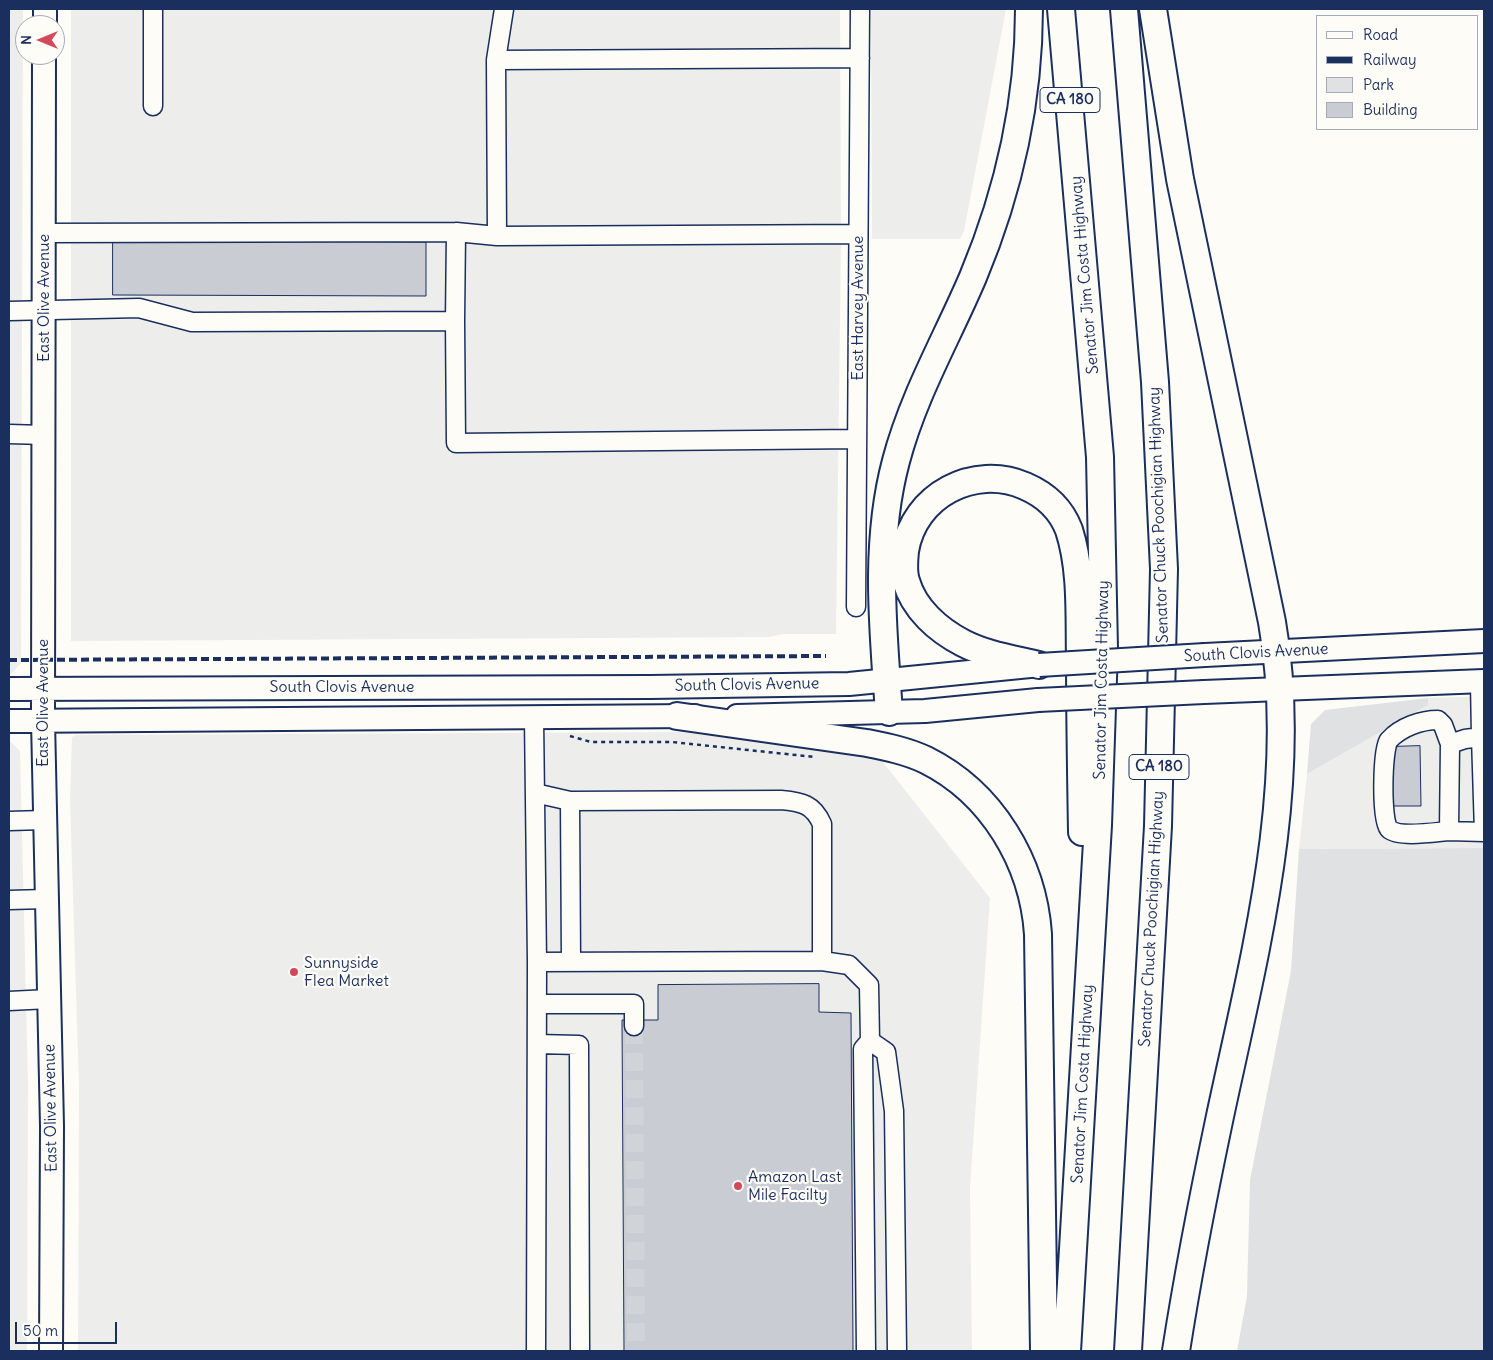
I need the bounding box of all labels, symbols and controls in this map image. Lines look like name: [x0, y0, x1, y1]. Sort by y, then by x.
north arrow: [15, 15, 65, 65]
legend: [1316, 15, 1478, 130]
text: Road: [1363, 25, 1398, 44]
text: N: [17, 35, 35, 45]
text: Railway: [1363, 50, 1417, 69]
text: Park: [1363, 75, 1394, 94]
road number: CA 180: [1040, 88, 1100, 112]
text: Building: [1363, 100, 1418, 119]
street label: Senator Jim Costa Highway: [1067, 175, 1103, 375]
street label: East Olive Avenue: [34, 234, 54, 362]
street label: East Harvey Avenue: [848, 236, 868, 380]
street label: Senator Chuck Poochigian Highway: [1145, 387, 1173, 643]
street label: Senator Jim Costa Highway: [1091, 580, 1113, 780]
street label: East Olive Avenue: [33, 639, 53, 767]
street label: South Clovis Avenue: [1183, 640, 1329, 666]
street label: South Clovis Avenue: [674, 674, 820, 696]
street label: South Clovis Avenue: [270, 677, 414, 697]
road number: CA 180: [1129, 754, 1189, 780]
street label: Senator Chuck Poochigian Highway: [1136, 790, 1168, 1048]
place label: Sunnyside Flea Market: [304, 953, 389, 991]
marker: Sunnyside Flea Market: [288, 966, 300, 978]
street label: Senator Jim Costa Highway: [1068, 984, 1098, 1184]
street label: East Olive Avenue: [40, 1044, 62, 1172]
place label: Amazon Last Mile Facilty: [748, 1167, 841, 1205]
marker: Amazon Last Mile Facilty: [732, 1180, 744, 1192]
scale bar: [18, 1312, 120, 1344]
text: 50 m: [23, 1321, 58, 1340]

